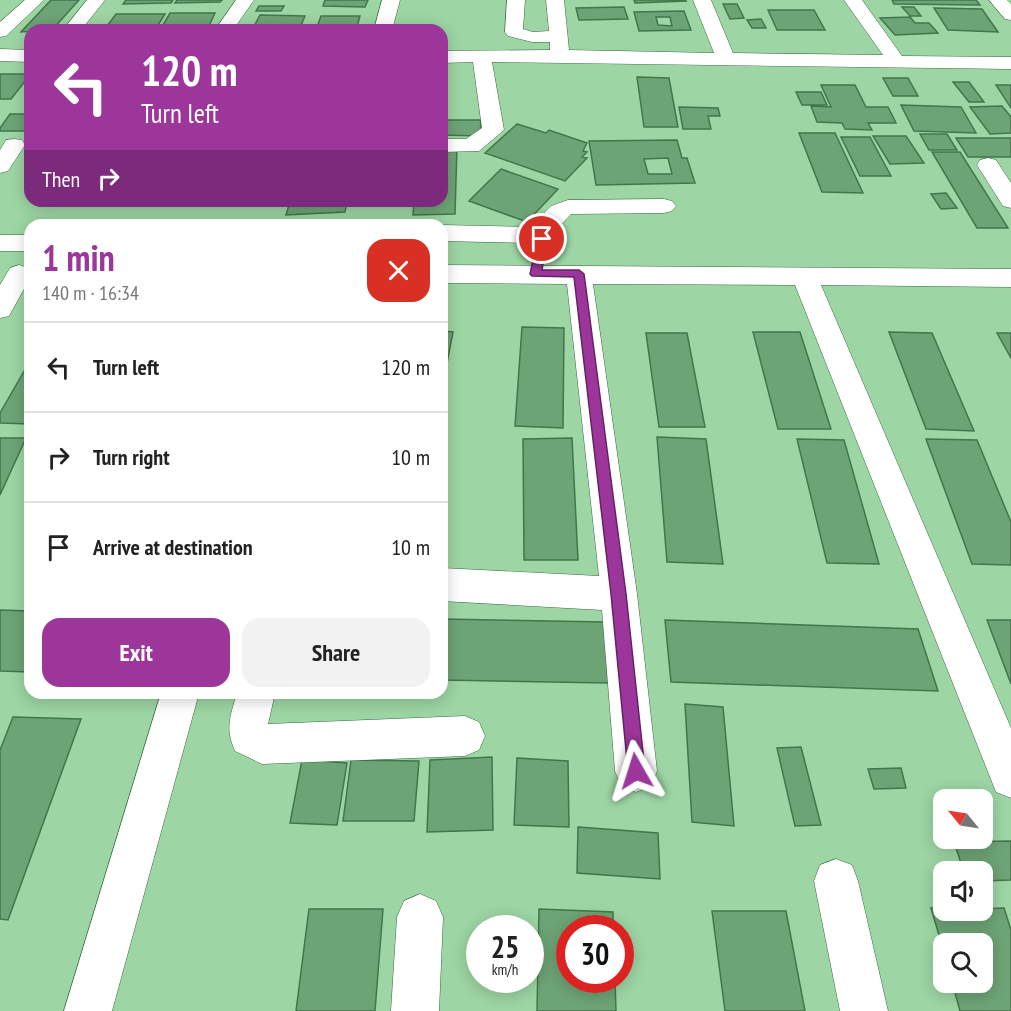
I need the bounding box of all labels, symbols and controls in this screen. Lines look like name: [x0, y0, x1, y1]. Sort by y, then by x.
text: 120 m: [141, 43, 238, 98]
icon: left: [42, 48, 120, 126]
text: Turn left: [141, 96, 219, 130]
icon: right: [92, 162, 125, 195]
text: Then: [42, 165, 80, 193]
pin: [516, 213, 567, 264]
icon: arrive: [525, 222, 558, 255]
text: 1 min: [42, 234, 115, 281]
button: close: [367, 239, 430, 302]
text: 140 m · 16:34: [42, 280, 139, 306]
icon: left: [42, 351, 75, 384]
text: Turn left: [93, 353, 159, 381]
text: 120 m: [381, 353, 430, 381]
icon: right: [42, 441, 75, 474]
text: Turn right: [93, 443, 170, 471]
text: 10 m: [391, 443, 430, 471]
icon: arrive: [42, 531, 75, 564]
text: Arrive at destination: [93, 533, 253, 561]
text: 10 m: [391, 533, 430, 561]
button: Exit: [42, 618, 230, 687]
button: Share: [242, 618, 430, 687]
position arrow: [604, 739, 668, 803]
north arrow: [933, 789, 993, 849]
map controls: [933, 789, 993, 993]
button: sound: [933, 861, 993, 921]
speed limit sign: 30: [556, 915, 634, 993]
text: 25: [491, 927, 519, 966]
button: search: [933, 933, 993, 993]
text: km/h: [492, 960, 518, 979]

